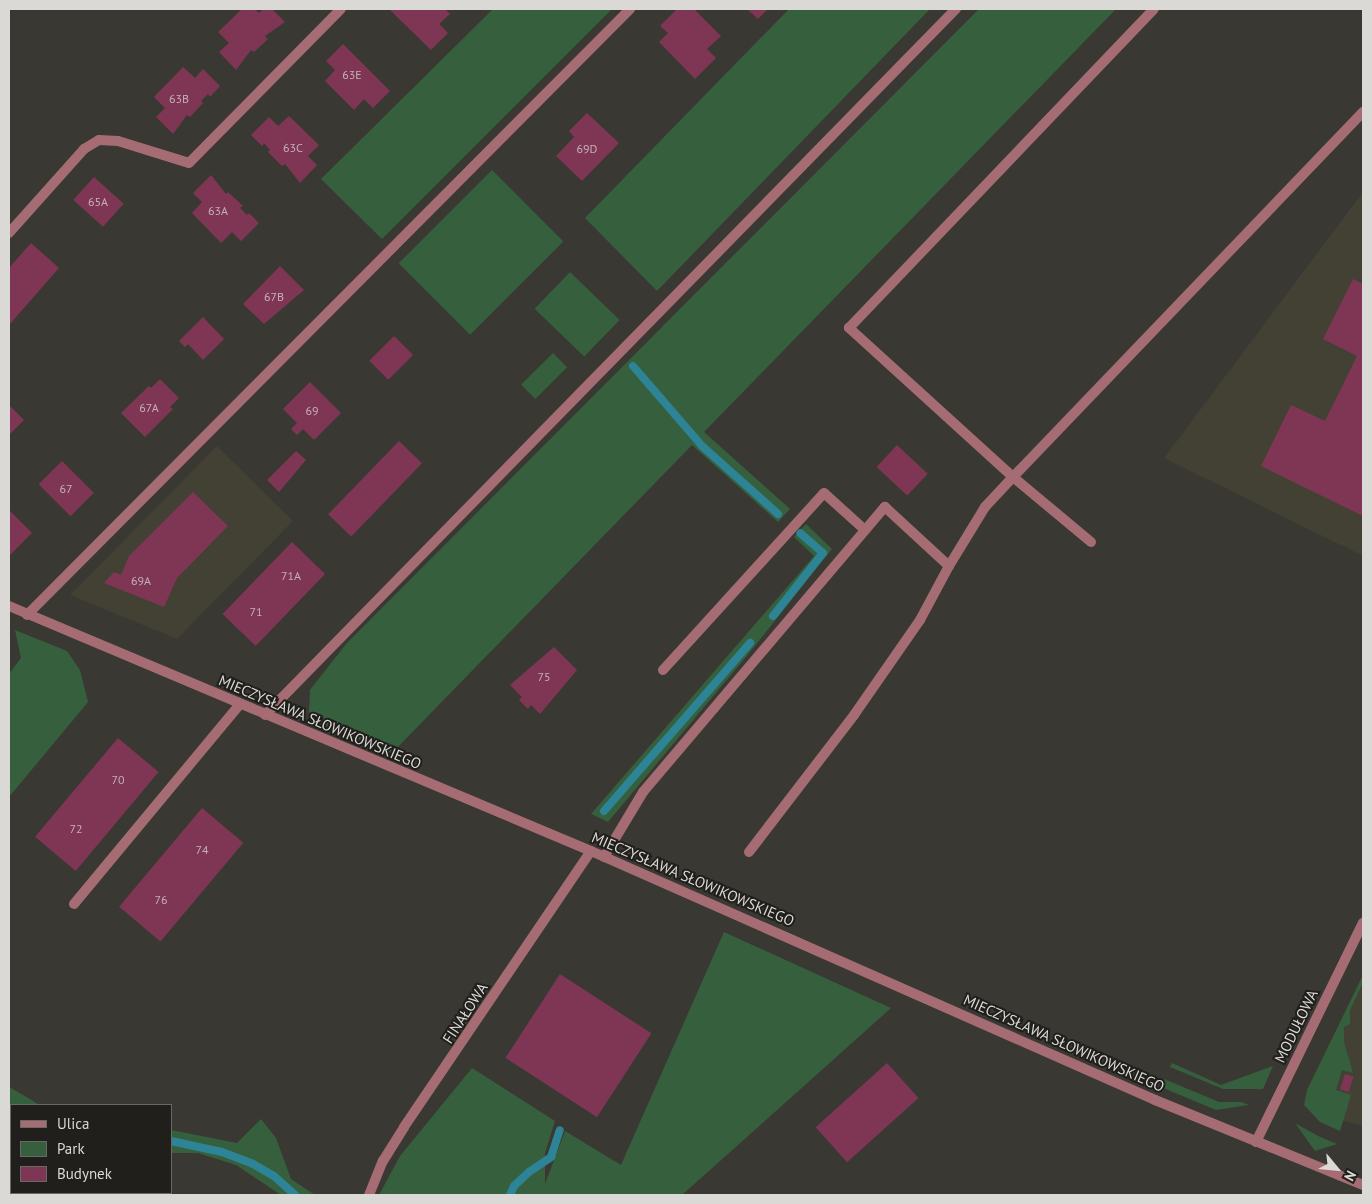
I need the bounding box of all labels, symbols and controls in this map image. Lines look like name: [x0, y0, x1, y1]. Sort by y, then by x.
house number: 63E: [342, 68, 362, 82]
house number: 63B: [169, 92, 189, 106]
house number: 63C: [283, 141, 303, 155]
house number: 69D: [577, 142, 597, 156]
house number: 65A: [88, 195, 108, 209]
house number: 63A: [208, 204, 228, 218]
house number: 67B: [264, 290, 284, 304]
house number: 67A: [139, 401, 159, 415]
house number: 69: [305, 404, 319, 418]
house number: 67: [59, 482, 73, 496]
house number: 71A: [281, 569, 301, 583]
house number: 69A: [131, 574, 151, 588]
house number: 71: [249, 605, 263, 619]
house number: 75: [537, 670, 551, 684]
street label: MIECZYSŁAWA SŁOWIKOWSKIEGO: [216, 671, 424, 773]
house number: 70: [111, 773, 125, 787]
house number: 72: [69, 822, 83, 836]
street label: MIECZYSŁAWA SŁOWIKOWSKIEGO: [589, 828, 797, 930]
house number: 74: [195, 843, 209, 857]
house number: 76: [154, 893, 168, 907]
street label: FINAŁOWA: [439, 979, 491, 1047]
street label: MODUŁOWA: [1271, 986, 1321, 1066]
street label: MIECZYSŁAWA SŁOWIKOWSKIEGO: [960, 990, 1168, 1096]
legend: [10, 1104, 172, 1194]
text: Ulica: [57, 1114, 89, 1133]
text: Park: [57, 1139, 85, 1158]
north arrow: [1312, 1144, 1362, 1194]
text: Budynek: [57, 1164, 112, 1183]
text: N: [1340, 1168, 1360, 1184]

